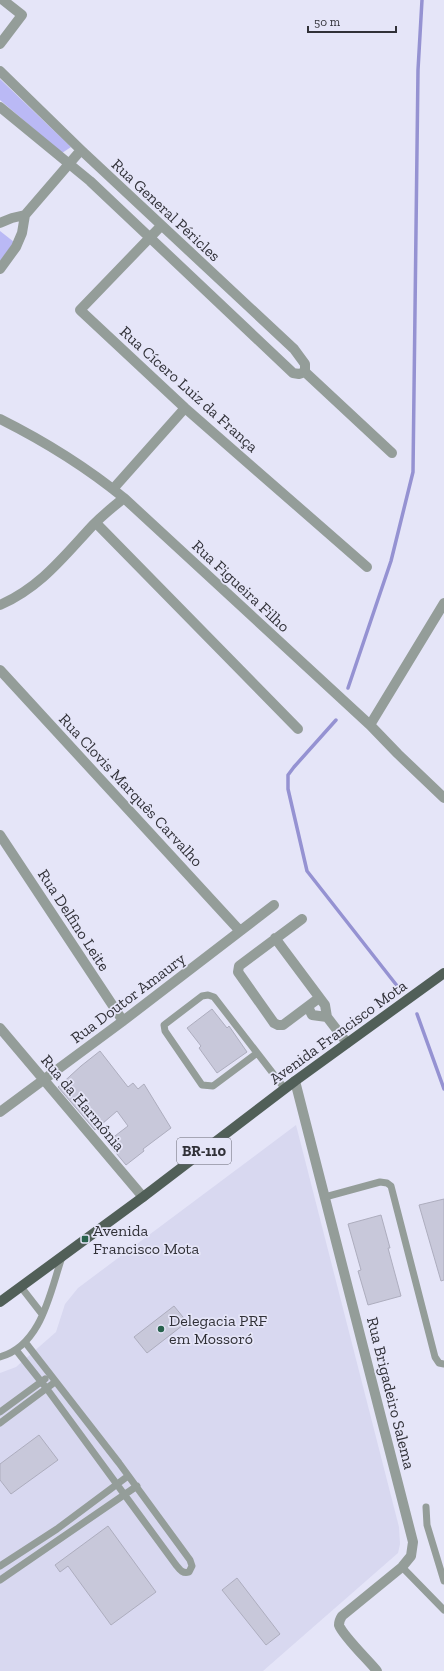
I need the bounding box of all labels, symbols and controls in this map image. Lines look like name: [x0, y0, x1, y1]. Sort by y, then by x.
scale bar: [308, 8, 396, 34]
text: 50 m: [314, 15, 341, 29]
street label: Rua General Péricles: [108, 155, 224, 265]
street label: Rua Cícero Luiz da França: [116, 322, 262, 456]
street label: Rua Figueira Filho: [188, 536, 294, 636]
street label: Rua Clovis Marquês Carvalho: [55, 710, 207, 870]
street label: Rua Delfino Leite: [34, 866, 114, 974]
street label: Rua Doutor Amaury: [67, 948, 190, 1047]
street label: Avenida Francisco Mota: [266, 976, 411, 1088]
street label: Rua da Harmônia: [37, 1051, 129, 1155]
road number: BR-110: [177, 1138, 231, 1164]
place label: Avenida Francisco Mota: [93, 1221, 200, 1258]
marker: Avenida Francisco Mota: [80, 1234, 90, 1244]
place label: Delegacia PRF em Mossoró: [169, 1311, 267, 1348]
street label: Rua Brigadeiro Salema: [363, 1315, 419, 1471]
marker: Delegacia PRF em Mossoró: [156, 1324, 166, 1334]

